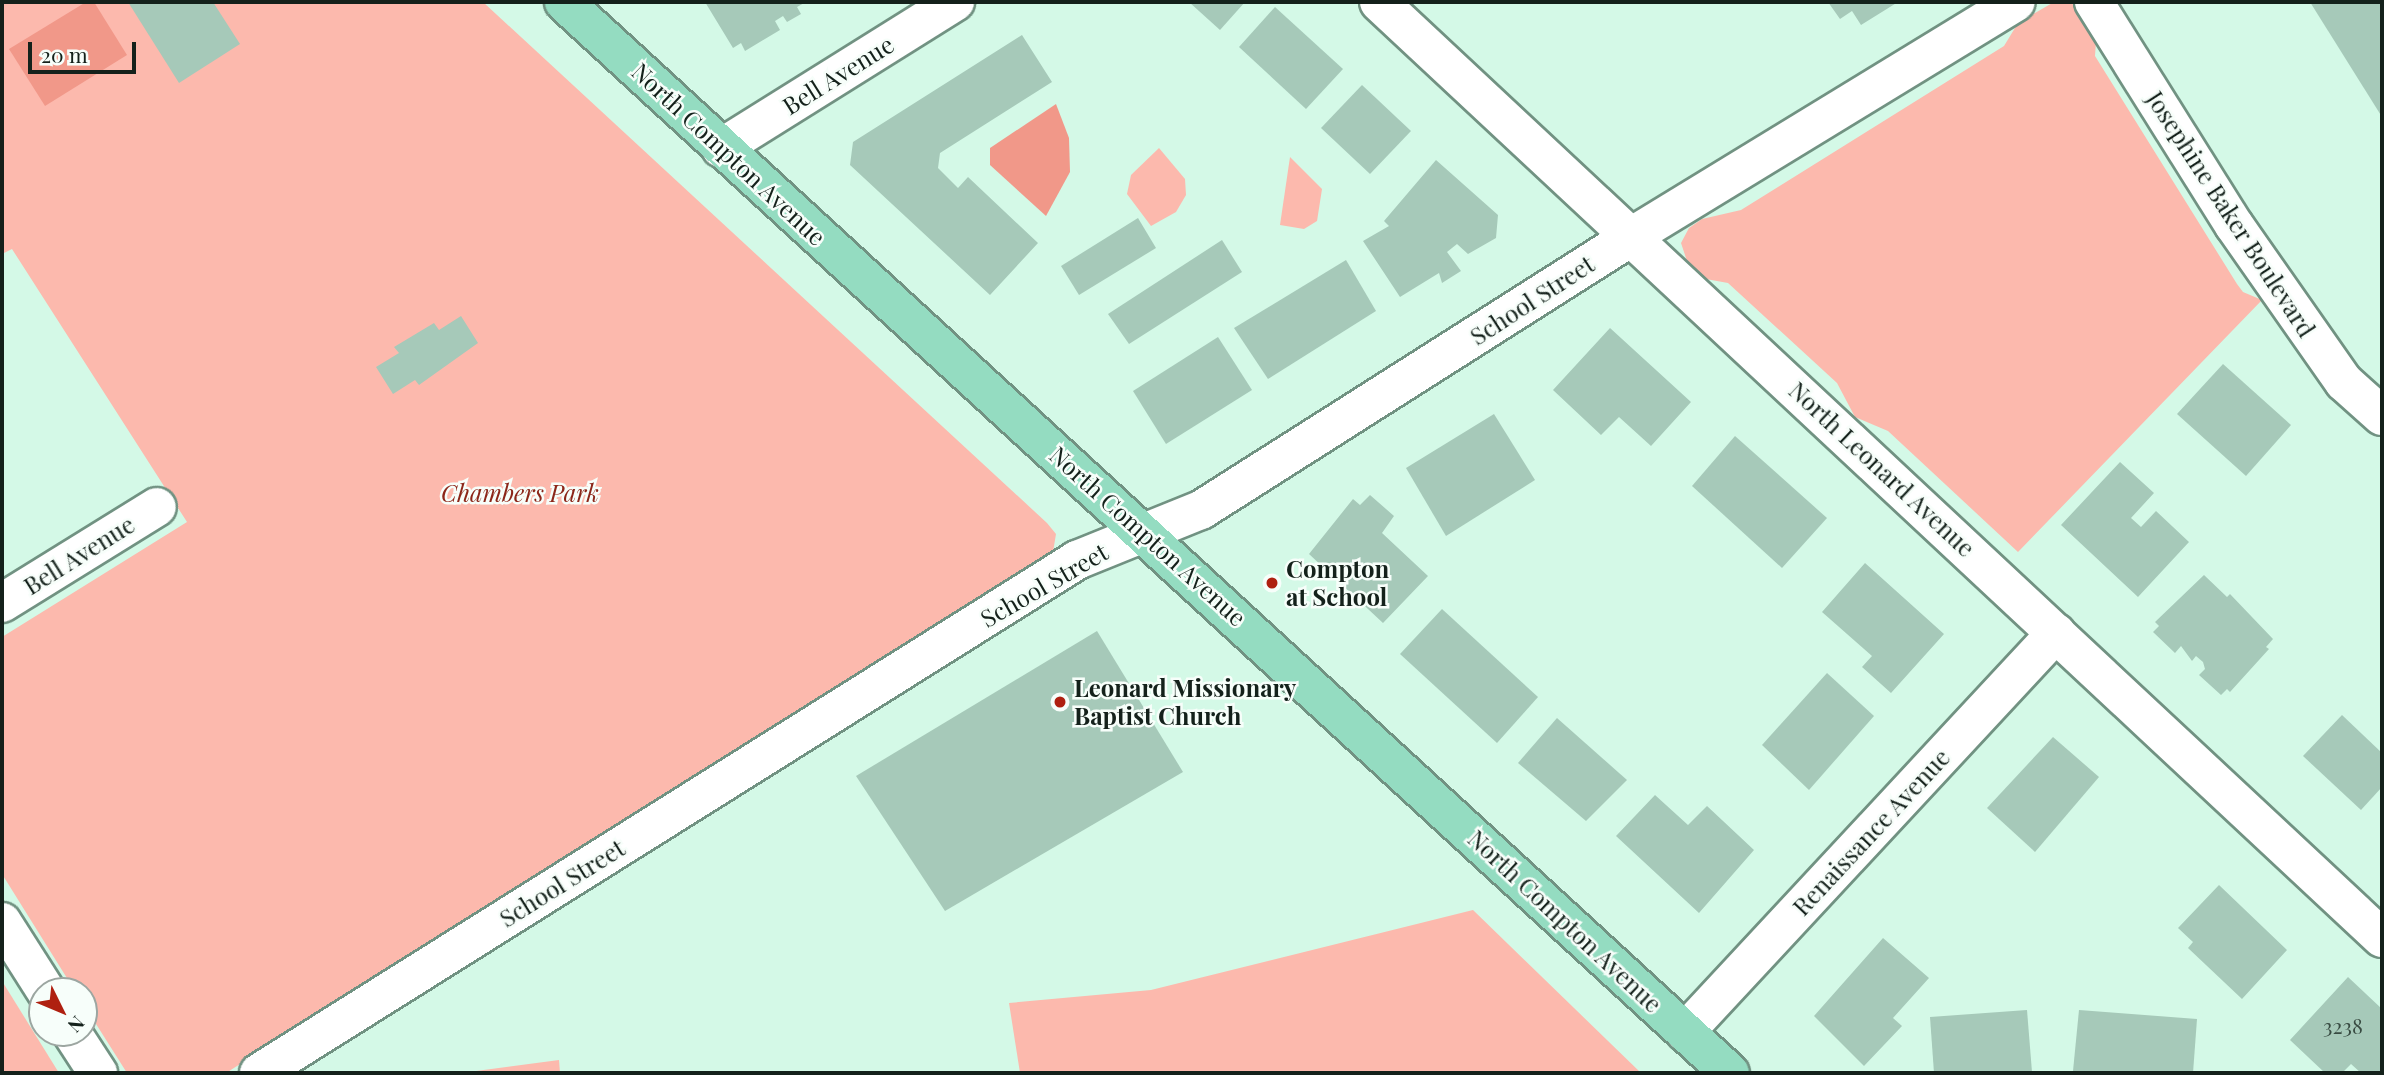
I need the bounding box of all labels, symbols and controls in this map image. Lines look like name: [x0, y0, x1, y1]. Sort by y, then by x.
scale bar: [32, 28, 140, 72]
street label: Bell Avenue: [777, 29, 899, 121]
text: 20 m: [41, 40, 88, 68]
street label: North Compton Avenue: [626, 57, 832, 251]
street label: Josephine Baker Boulevard: [2141, 86, 2321, 342]
street label: School Street: [1465, 249, 1599, 351]
street label: North Leonard Avenue: [1783, 375, 1981, 563]
street label: North Compton Avenue: [1044, 440, 1252, 632]
park label: Chambers Park: [441, 479, 599, 507]
street label: Bell Avenue: [18, 509, 140, 601]
street label: School Street: [975, 537, 1113, 633]
place label: Compton at School: [1286, 555, 1389, 611]
marker: Compton at School: [1264, 575, 1280, 591]
place label: Leonard Missionary Baptist Church: [1074, 674, 1296, 730]
marker: Leonard Missionary Baptist Church: [1052, 694, 1068, 710]
street label: Renaissance Avenue: [1786, 743, 1956, 921]
street label: North Compton Avenue: [1462, 824, 1668, 1018]
street label: School Street: [494, 833, 630, 933]
north arrow: [28, 977, 98, 1047]
text: N: [63, 1011, 91, 1039]
house number: 3238: [2323, 1012, 2363, 1038]

